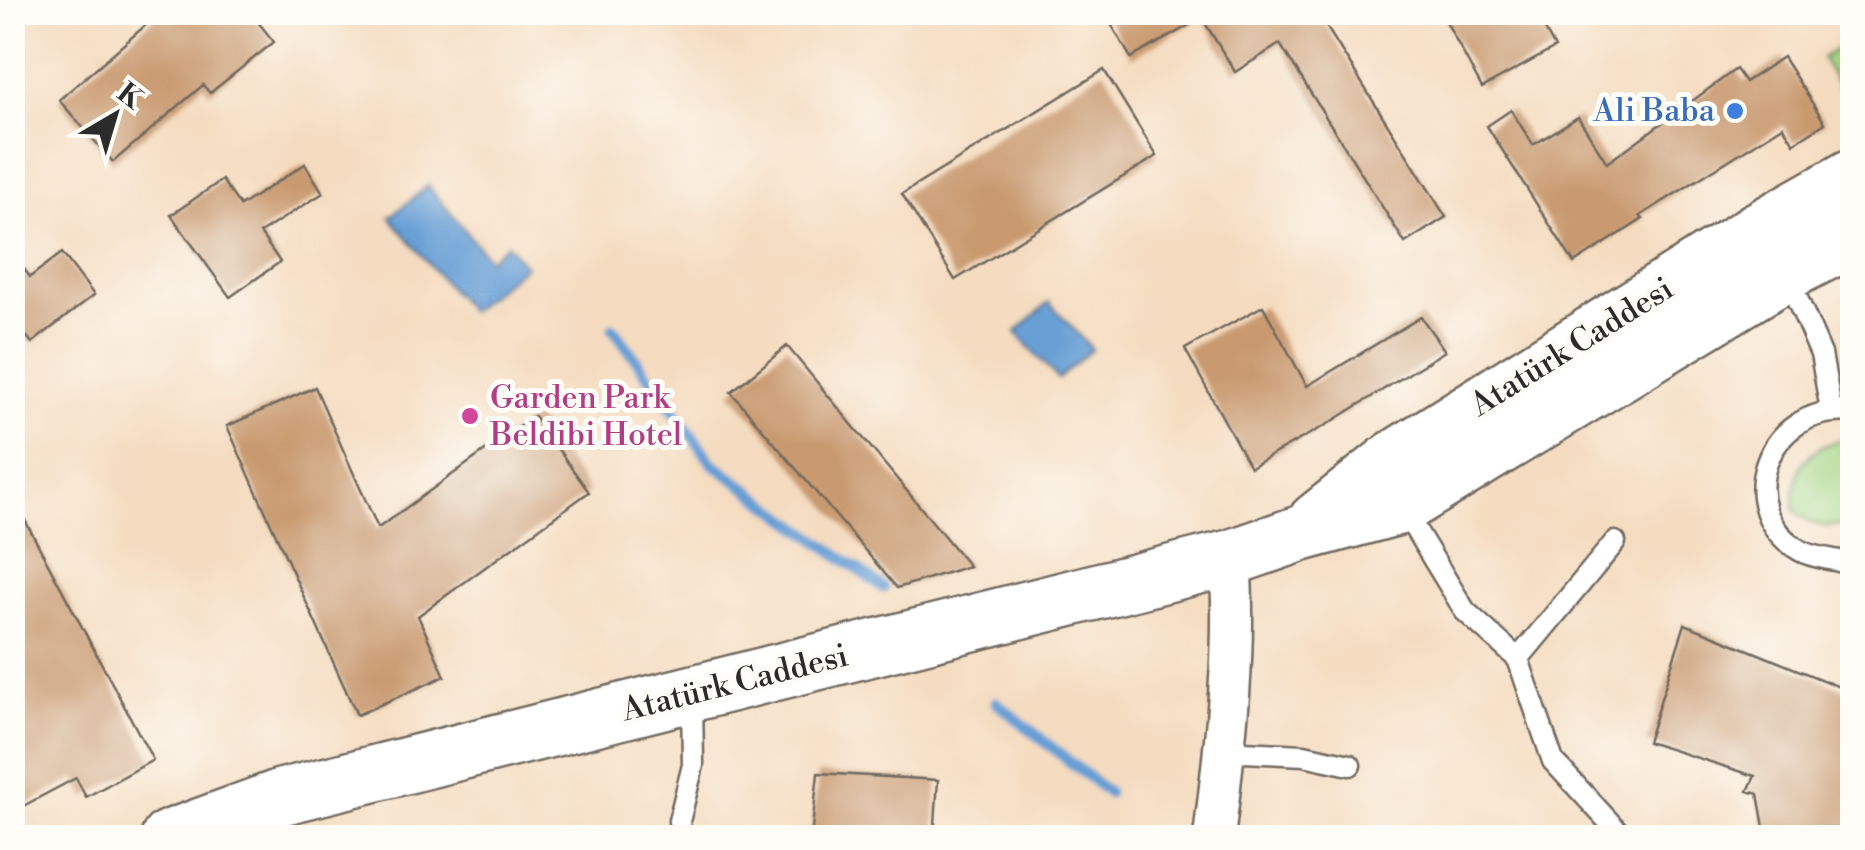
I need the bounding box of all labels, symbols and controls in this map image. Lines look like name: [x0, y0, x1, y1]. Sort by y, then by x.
north arrow: [65, 65, 165, 165]
text: K: [110, 76, 150, 118]
place label: Ali Baba: [1592, 91, 1716, 131]
marker: Ali Baba: [1724, 100, 1746, 122]
street label: Atatürk Caddesi: [1462, 269, 1681, 426]
place label: Garden Park Beldibi Hotel: [489, 378, 683, 455]
marker: Garden Park Beldibi Hotel: [459, 405, 481, 427]
street label: Atatürk Caddesi: [617, 636, 852, 731]

